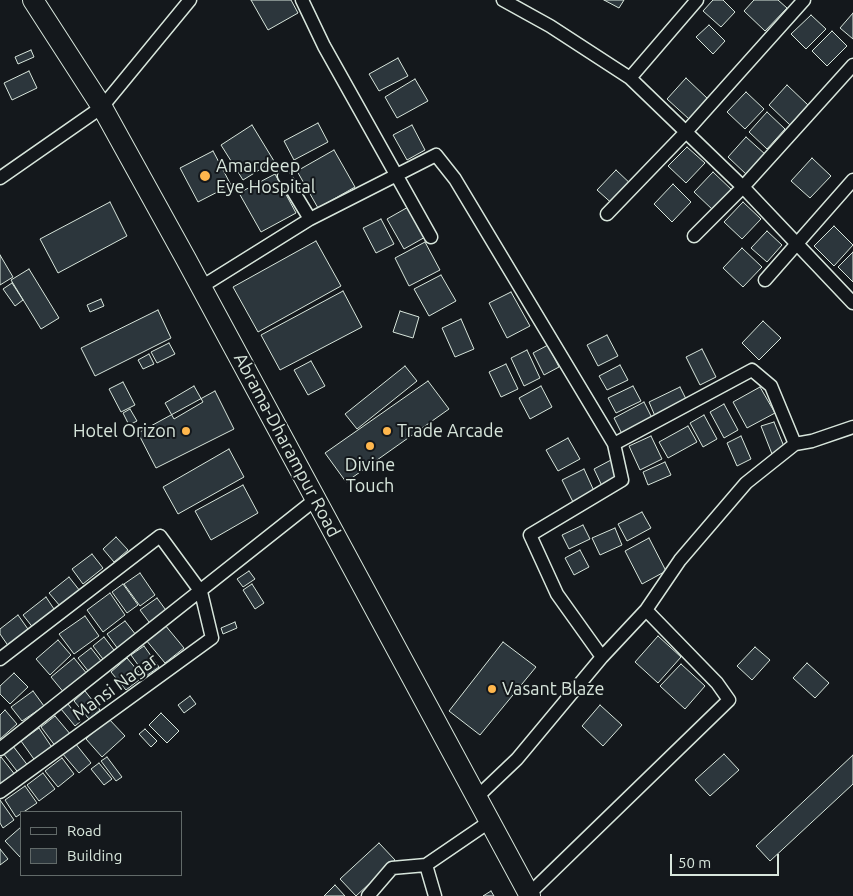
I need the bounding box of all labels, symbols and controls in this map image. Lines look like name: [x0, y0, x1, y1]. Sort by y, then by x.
place label: Amardeep Eye Hospital: [216, 155, 315, 198]
marker: Amardeep Eye Hospital: [198, 169, 212, 183]
street label: Abrama-Dharampur Road: [229, 349, 345, 541]
place label: Hotel Orizon: [73, 420, 176, 442]
place label: Trade Arcade: [397, 420, 504, 442]
marker: Hotel Orizon: [180, 425, 192, 437]
marker: Trade Arcade: [381, 425, 393, 437]
marker: Divine Touch: [364, 440, 376, 452]
place label: Divine Touch: [345, 454, 395, 496]
street label: Mansi Nagar: [68, 649, 162, 725]
place label: Vasant Blaze: [502, 678, 604, 700]
marker: Vasant Blaze: [486, 683, 498, 695]
legend: [20, 811, 182, 876]
text: Road: [67, 822, 102, 839]
scale bar: [673, 844, 782, 876]
text: Building: [67, 847, 122, 864]
text: 50 m: [678, 854, 711, 871]

